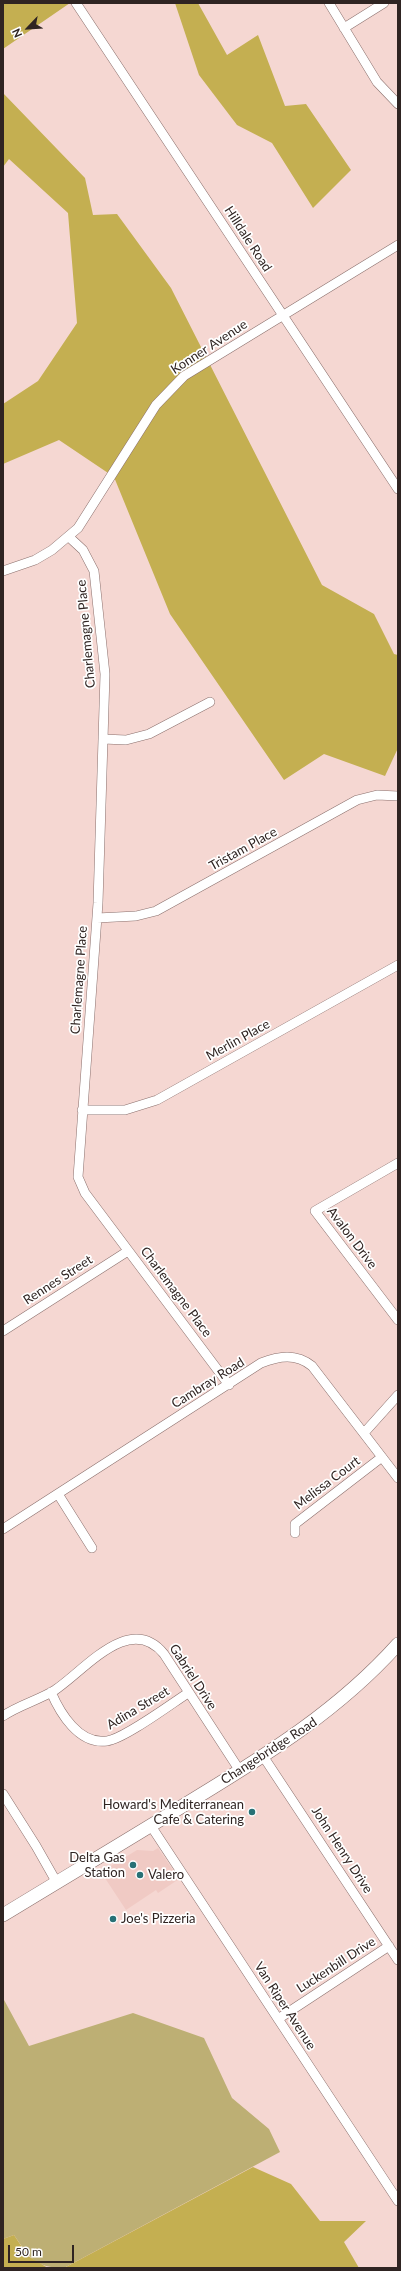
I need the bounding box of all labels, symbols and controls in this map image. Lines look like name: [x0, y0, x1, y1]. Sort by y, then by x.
north arrow: [8, 8, 48, 48]
text: N: [9, 27, 24, 40]
street label: Hilldale Road: [221, 203, 275, 275]
street label: Konner Avenue: [168, 317, 250, 377]
street label: Charlemagne Place: [73, 579, 99, 689]
street label: Tristam Place: [206, 824, 280, 874]
street label: Charlemagne Place: [67, 925, 91, 1035]
street label: Merlin Place: [203, 1016, 273, 1064]
street label: Avalon Drive: [324, 1204, 380, 1272]
street label: Charlemagne Place: [137, 1244, 215, 1340]
street label: Rennes Street: [21, 1252, 95, 1308]
street label: Cambray Road: [169, 1354, 247, 1412]
street label: Melissa Court: [291, 1453, 363, 1513]
street label: Gabriel Drive: [166, 1641, 220, 1713]
street label: Adina Street: [104, 1683, 172, 1733]
street label: Changebridge Road: [218, 1714, 320, 1788]
place label: Howard's Mediterranean Cafe & Catering: [103, 1797, 244, 1828]
street label: John Henry Drive: [308, 1804, 376, 1896]
marker: Howard's Mediterranean Cafe & Catering: [247, 1807, 257, 1817]
place label: Delta Gas Station: [69, 1850, 125, 1881]
marker: Delta Gas Station: [128, 1860, 138, 1870]
place label: Valero: [148, 1867, 184, 1883]
marker: Valero: [135, 1870, 145, 1880]
place label: Joe's Pizzeria: [121, 1911, 195, 1927]
marker: Joe's Pizzeria: [108, 1914, 118, 1924]
street label: Luckenbill Drive: [294, 1934, 378, 1996]
street label: Van Riper Avenue: [251, 1959, 319, 2053]
scale bar: [10, 2237, 76, 2263]
text: 50 m: [15, 2244, 42, 2259]

